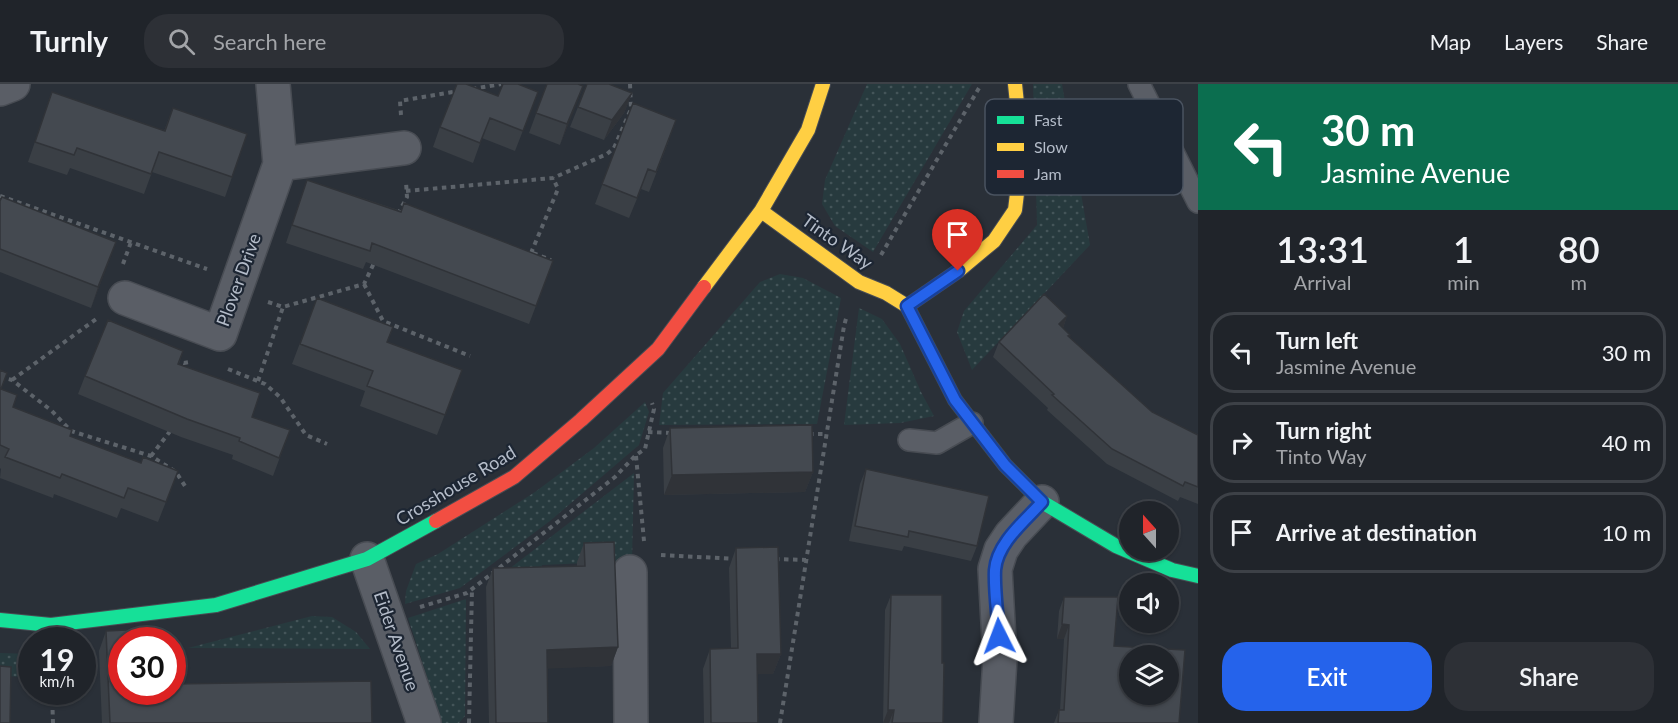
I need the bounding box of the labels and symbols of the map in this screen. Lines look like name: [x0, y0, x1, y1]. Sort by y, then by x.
legend: [985, 99, 1183, 195]
text: Fast: [1034, 110, 1063, 129]
text: Slow: [1034, 137, 1068, 156]
text: Jam: [1034, 164, 1062, 183]
street label: Tinto Way: [798, 209, 878, 274]
pin: [932, 209, 983, 271]
street label: Plover Drive: [211, 230, 265, 329]
street label: Crosshouse Road: [391, 441, 519, 530]
north arrow: [1119, 501, 1179, 561]
street label: Eider Avenue: [370, 588, 424, 693]
position arrow: [967, 604, 1031, 668]
speed limit sign: 30: [108, 627, 186, 705]

